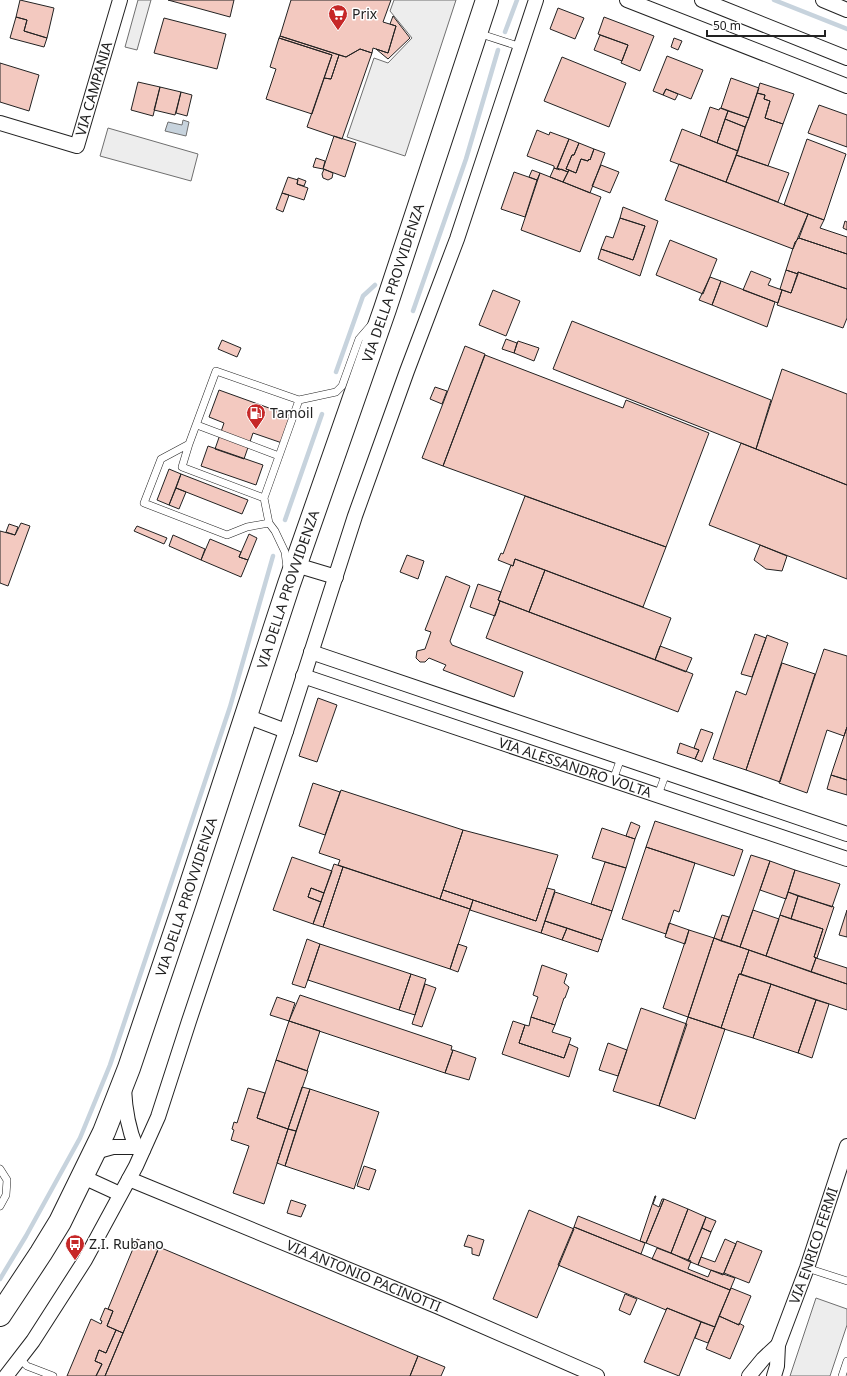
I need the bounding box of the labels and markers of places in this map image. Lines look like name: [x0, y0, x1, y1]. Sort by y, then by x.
supermarket icon: Prix: [327, 3, 349, 31]
place label: Prix: [352, 4, 378, 23]
fuel station icon: Tamoil: [245, 402, 267, 430]
place label: Tamoil: [270, 403, 313, 422]
bus stop icon: Z.I. Rubano: [64, 1233, 86, 1261]
place label: Z.I. Rubano: [89, 1234, 164, 1253]

